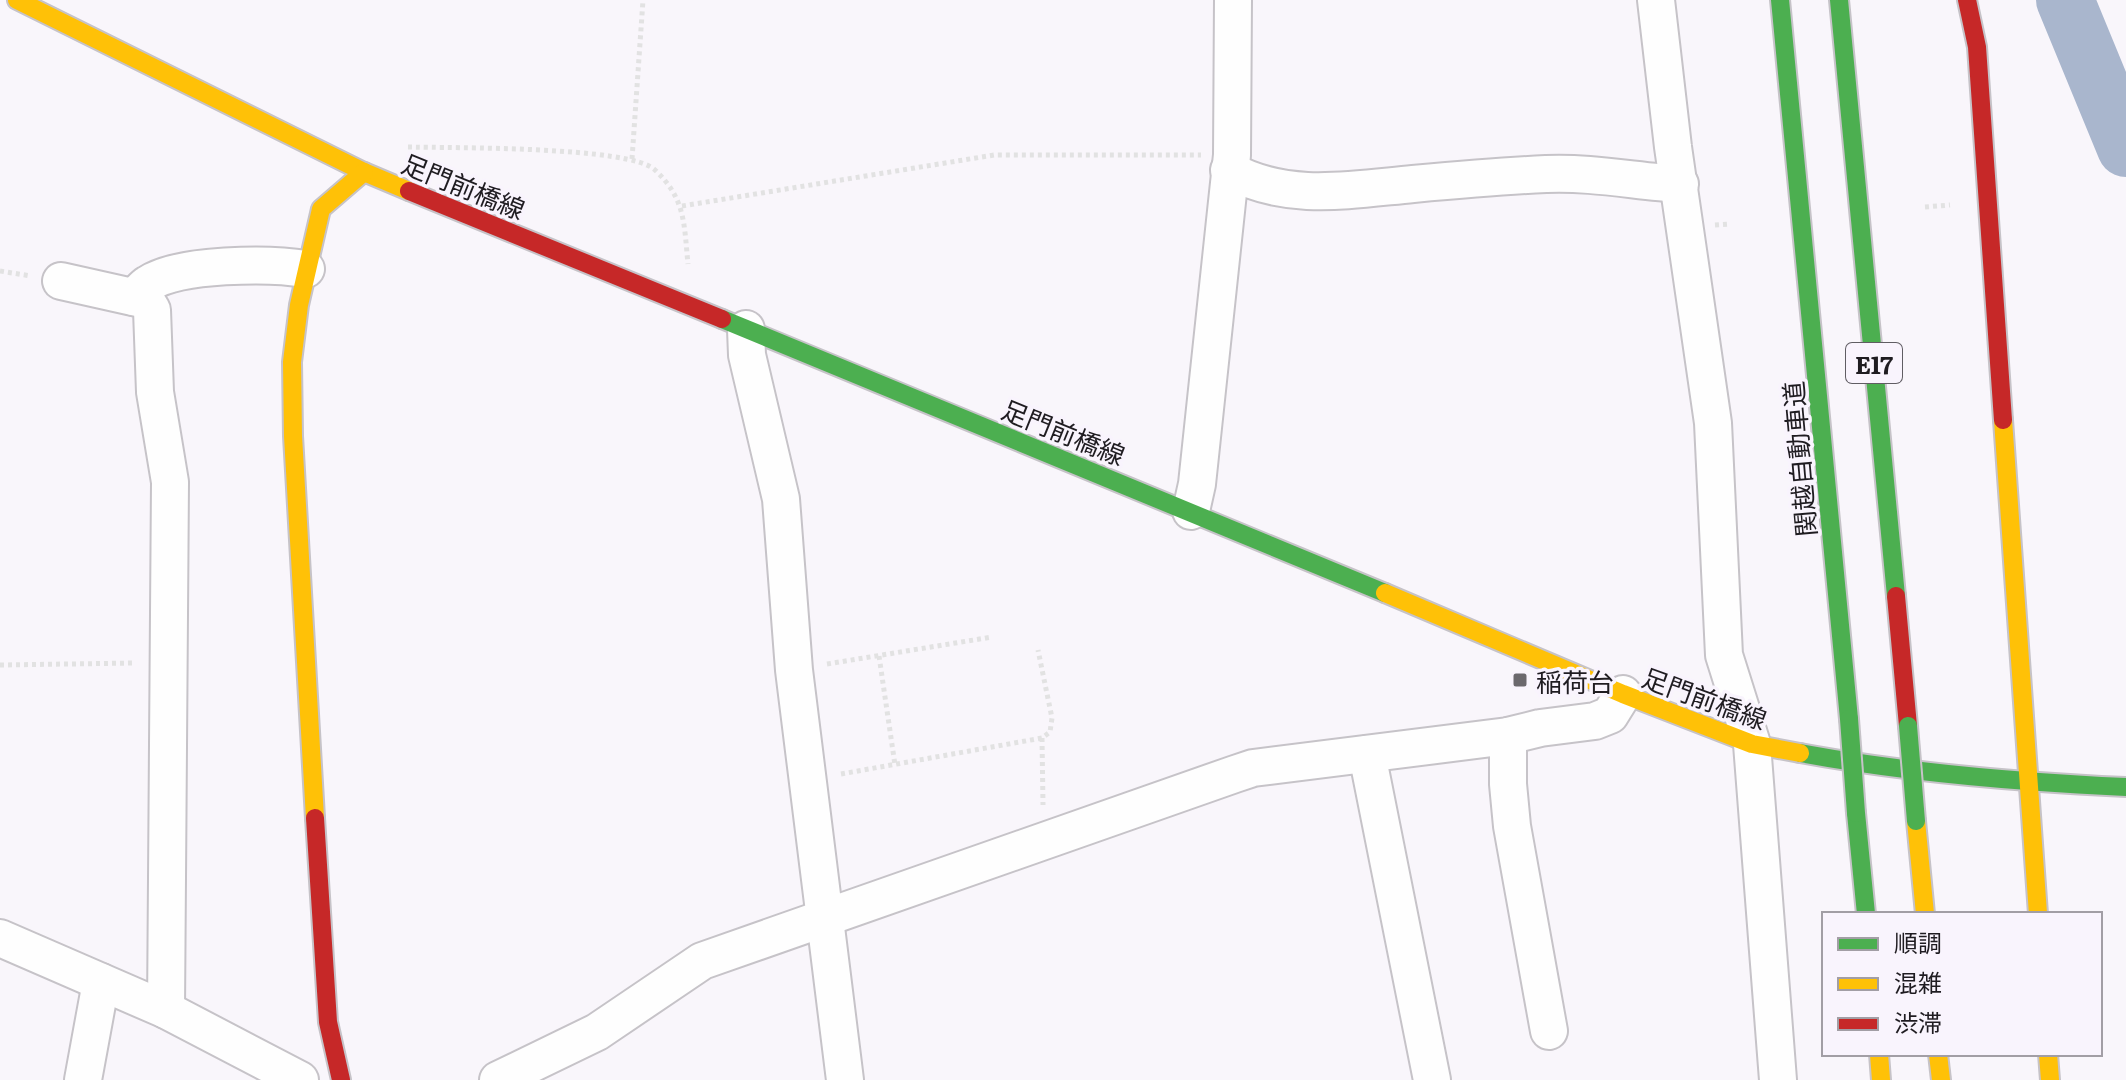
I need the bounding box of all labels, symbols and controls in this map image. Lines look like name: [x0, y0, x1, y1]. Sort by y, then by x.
street label: 足門前橋線: [396, 143, 532, 227]
road number: E17: [1846, 343, 1902, 383]
street label: 関越自動車道: [1772, 380, 1824, 538]
street label: 足門前橋線: [996, 389, 1132, 473]
street label: 足門前橋線: [1637, 656, 1773, 738]
place label: 稲荷台: [1536, 661, 1614, 700]
marker: 稲荷台: [1511, 671, 1529, 689]
legend: [1822, 912, 2102, 1056]
text: 順調: [1894, 924, 1942, 959]
text: 混雑: [1894, 964, 1942, 999]
text: 渋滞: [1894, 1004, 1942, 1039]

